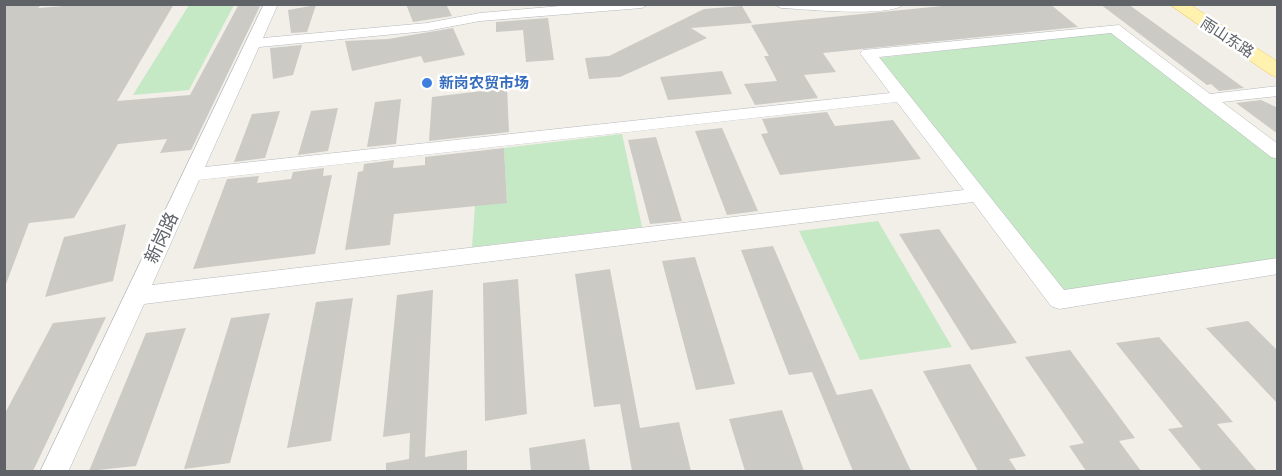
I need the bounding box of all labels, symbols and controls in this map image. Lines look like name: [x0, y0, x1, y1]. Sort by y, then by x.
street label: 雨山东路: [1197, 14, 1257, 62]
place label: 新岗农贸市场: [439, 74, 529, 92]
marker: 新岗农贸市场: [420, 76, 434, 90]
street label: 新岗路: [141, 209, 183, 267]

